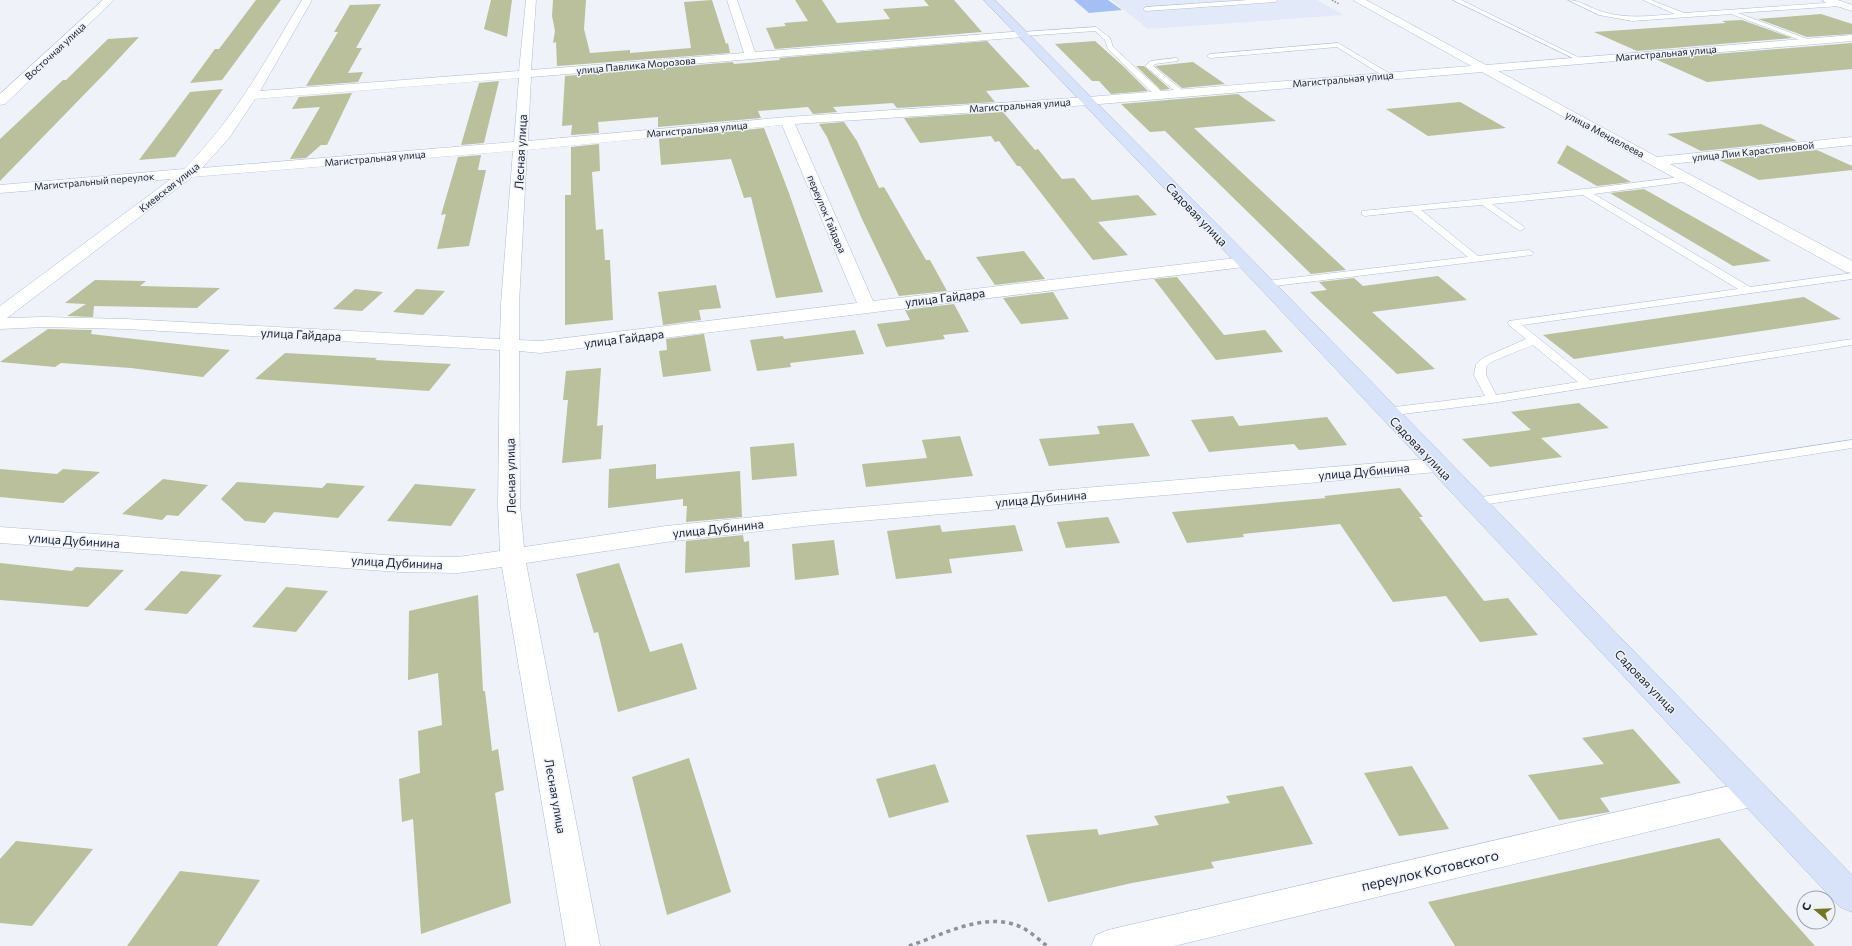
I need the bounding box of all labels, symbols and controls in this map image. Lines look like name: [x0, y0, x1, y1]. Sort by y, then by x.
street label: Восточная улица: [22, 20, 88, 82]
street label: Магистральная улица: [1615, 43, 1717, 63]
street label: улица Павлика Морозова: [576, 54, 696, 76]
street label: Магистральная улица: [1292, 69, 1394, 89]
street label: Магистральная улица: [969, 95, 1071, 115]
street label: улица Менделеева: [1563, 108, 1647, 160]
street label: Лесная улица: [511, 114, 529, 190]
street label: Магистральная улица: [646, 119, 748, 139]
street label: улица Лии Карастояновой: [1691, 139, 1815, 163]
street label: Магистральная улица: [324, 148, 426, 168]
street label: Киевская улица: [137, 160, 201, 214]
street label: Магистральный переулок: [33, 170, 155, 192]
street label: переулок Гайдара: [805, 173, 849, 255]
street label: Садовая улица: [1163, 179, 1231, 249]
street label: улица Гайдара: [904, 285, 986, 309]
street label: улица Гайдара: [260, 325, 342, 343]
street label: улица Гайдара: [583, 326, 665, 350]
street label: Садовая улица: [1387, 413, 1455, 483]
street label: Лесная улица: [502, 438, 518, 514]
street label: улица Дубинина: [1318, 460, 1410, 482]
street label: улица Дубинина: [995, 487, 1087, 509]
street label: улица Дубинина: [672, 516, 764, 540]
street label: улица Дубинина: [28, 530, 120, 550]
street label: улица Дубинина: [351, 553, 443, 571]
street label: Садовая улица: [1612, 646, 1680, 716]
street label: Лесная улица: [543, 757, 569, 835]
street label: переулок Котовского: [1360, 846, 1500, 894]
north arrow: [1796, 890, 1836, 930]
text: С: [1799, 900, 1814, 912]

